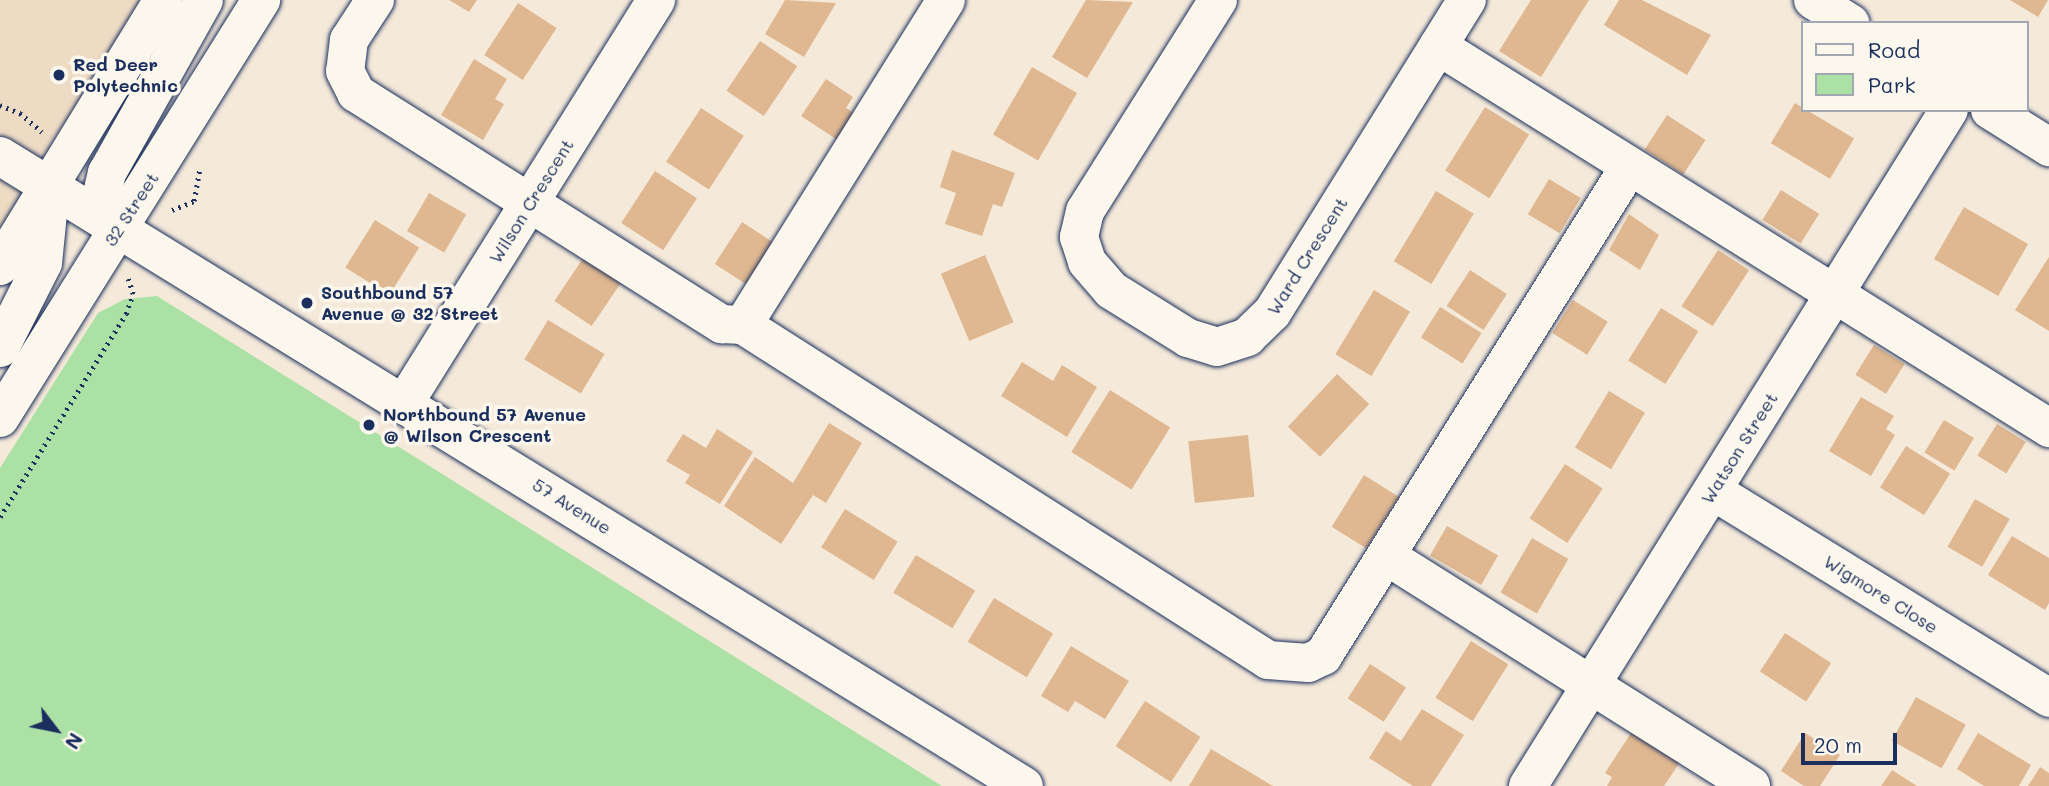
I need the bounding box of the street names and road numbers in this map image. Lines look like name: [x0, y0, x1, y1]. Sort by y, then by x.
street label: Wilson Crescent: [484, 135, 578, 267]
street label: 32 Street: [99, 168, 163, 250]
street label: Ward Crescent: [1262, 193, 1352, 319]
street label: Watson Street: [1696, 388, 1782, 508]
street label: 57 Avenue: [529, 473, 615, 539]
street label: Wigmore Close: [1820, 550, 1942, 638]

